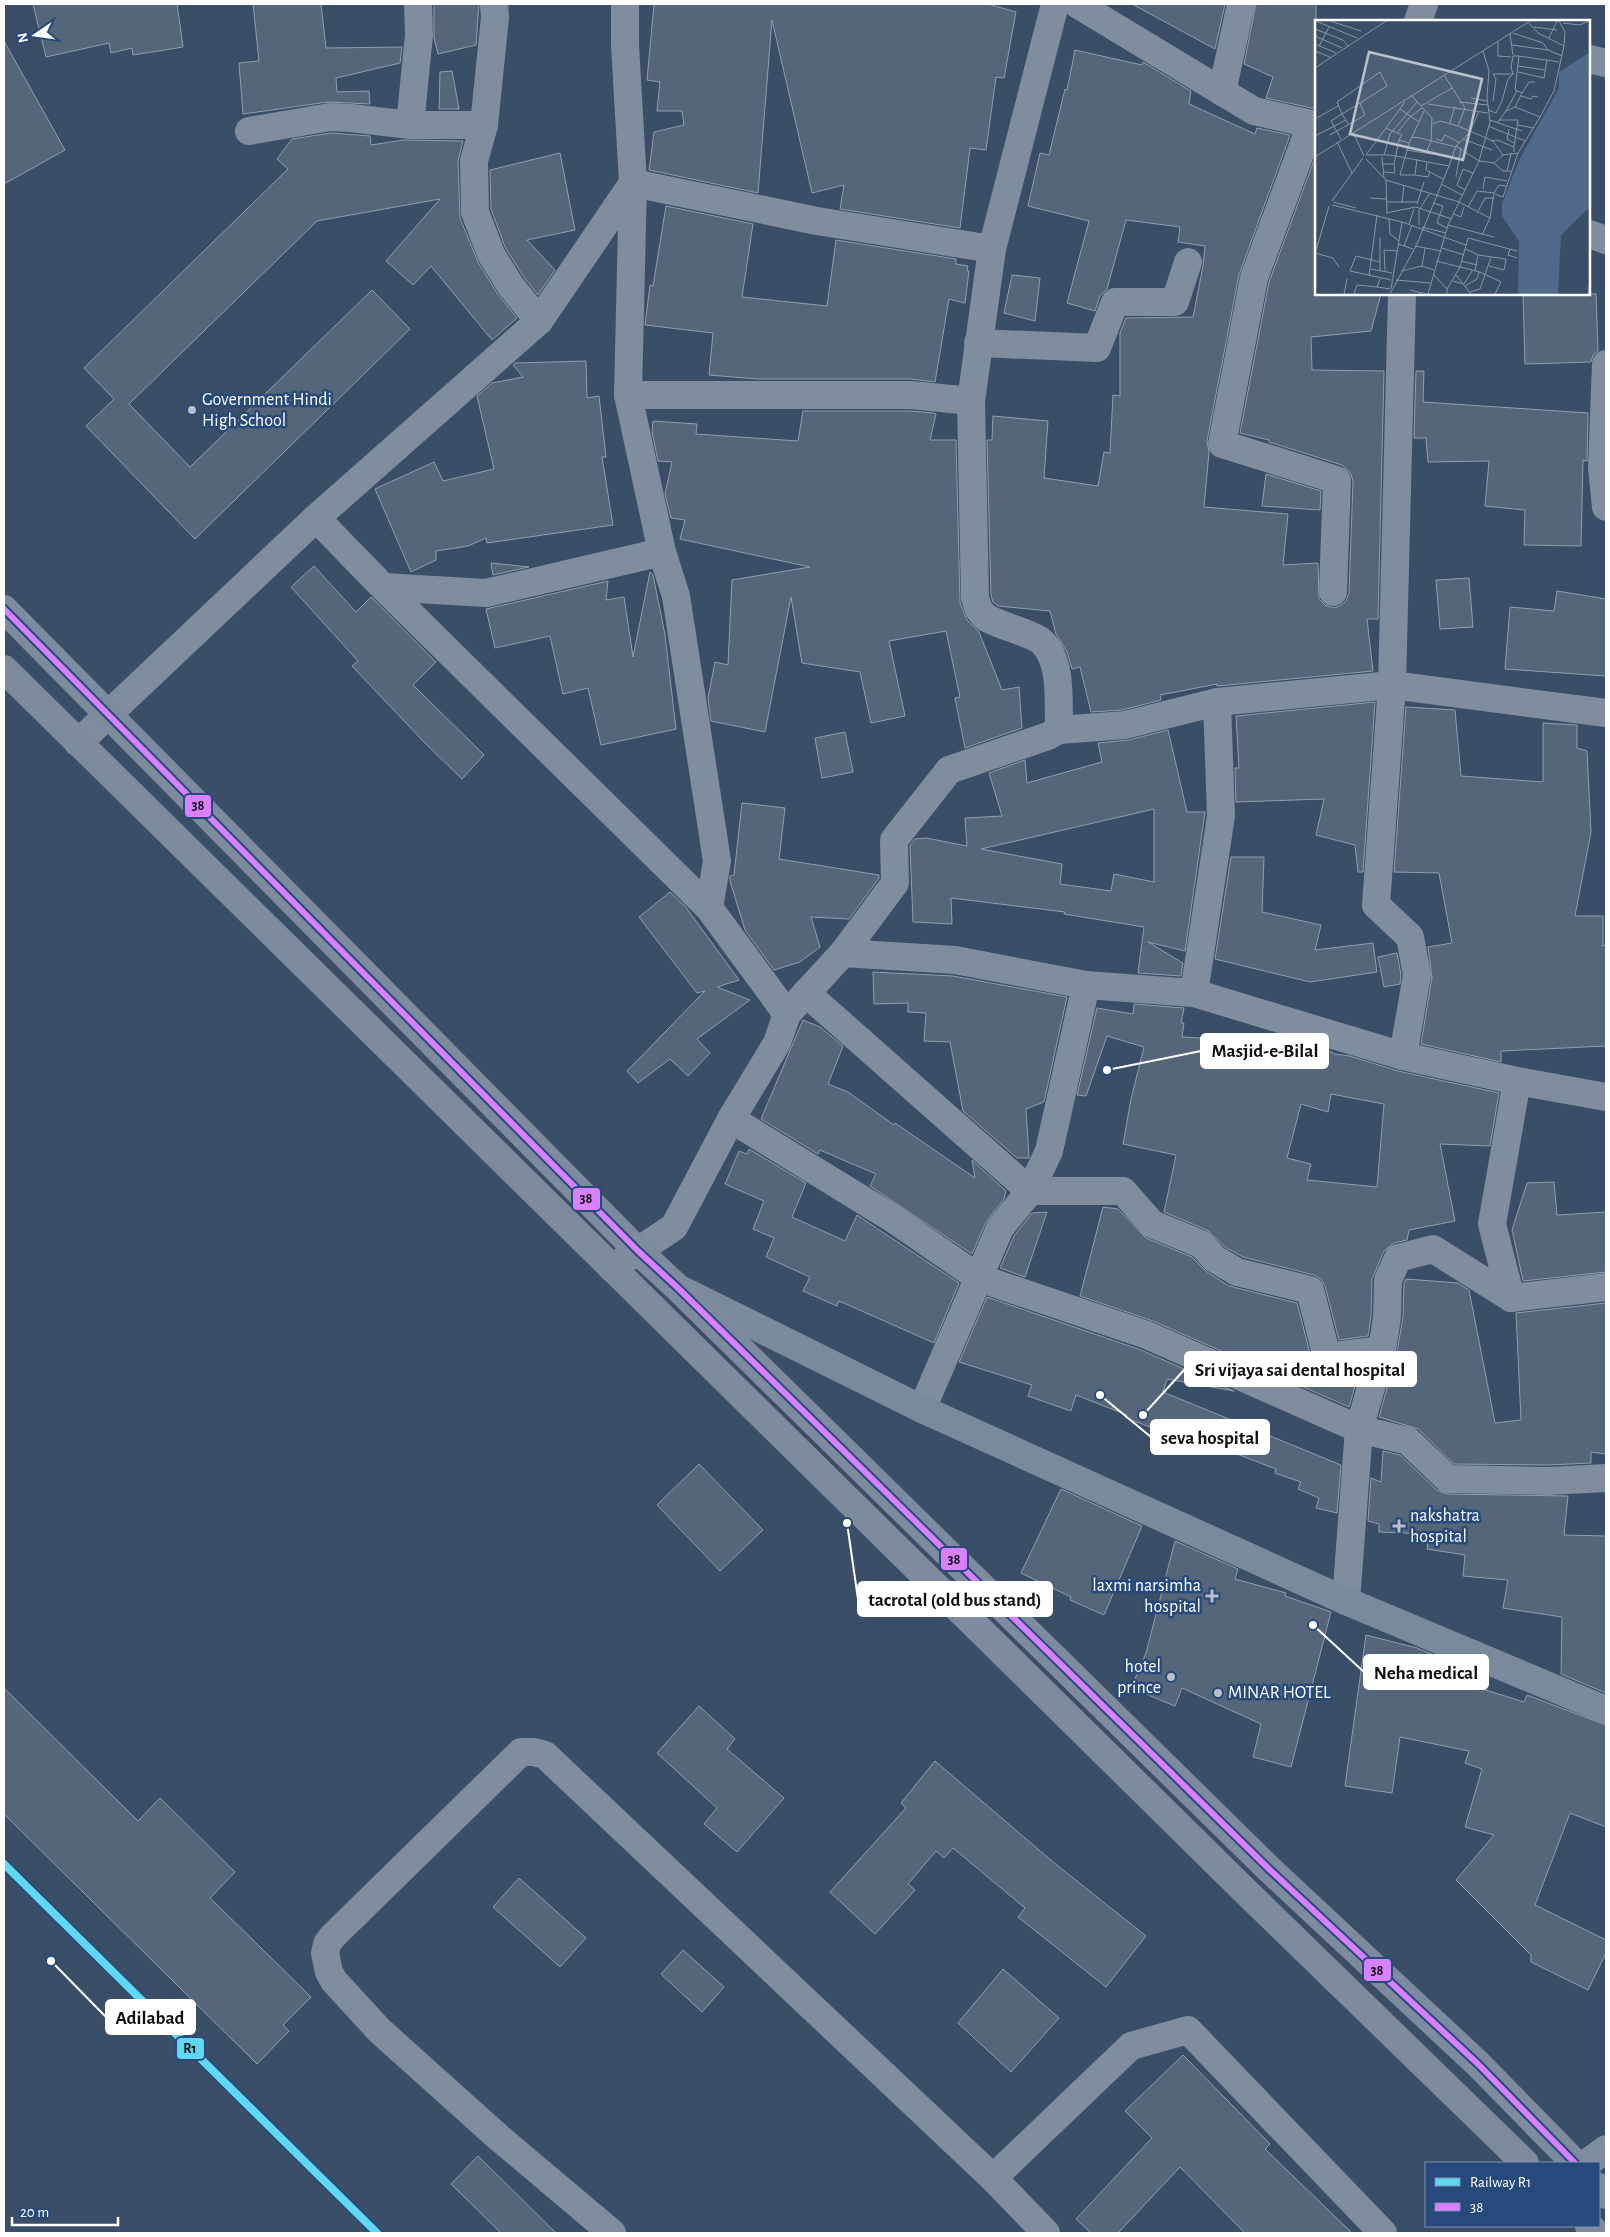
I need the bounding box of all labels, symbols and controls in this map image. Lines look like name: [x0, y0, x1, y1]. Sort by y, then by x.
north arrow: [10, 10, 60, 60]
inset map: [1315, 20, 1590, 295]
text: N: [15, 31, 31, 44]
place label: Government Hindi High School: [202, 391, 332, 430]
marker: Government Hindi High School: [186, 404, 198, 416]
line badge: 38: [184, 794, 212, 818]
text: 38: [192, 799, 205, 813]
callout: Masjid-e-Bilal: [1201, 1034, 1328, 1068]
text: Masjid-e-Bilal: [1212, 1042, 1318, 1061]
line badge: 38: [572, 1187, 601, 1211]
text: 38: [580, 1192, 593, 1206]
callout: Sri vijaya sai dental hospital: [1185, 1352, 1416, 1386]
text: Sri vijaya sai dental hospital: [1195, 1361, 1405, 1380]
callout: seva hospital: [1151, 1420, 1269, 1454]
text: seva hospital: [1161, 1429, 1259, 1448]
place label: nakshatra hospital: [1410, 1507, 1480, 1546]
marker: nakshatra hospital: [1392, 1519, 1406, 1533]
line badge: 38: [940, 1547, 968, 1571]
text: 38: [948, 1553, 961, 1567]
place label: laxmi narsimha hospital: [1092, 1577, 1201, 1616]
callout: tacrotal (old bus stand): [858, 1582, 1052, 1616]
marker: laxmi narsimha hospital: [1205, 1589, 1219, 1603]
text: tacrotal (old bus stand): [868, 1591, 1042, 1610]
callout: Neha medical: [1364, 1655, 1488, 1689]
place label: hotel prince: [1117, 1658, 1161, 1697]
text: Neha medical: [1374, 1664, 1478, 1683]
marker: hotel prince: [1165, 1671, 1177, 1683]
place label: MINAR HOTEL: [1228, 1684, 1331, 1702]
marker: MINAR HOTEL: [1212, 1687, 1224, 1699]
line badge: 38: [1363, 1958, 1392, 1982]
text: 38: [1371, 1964, 1384, 1978]
callout: Adilabad: [106, 2000, 195, 2034]
text: Adilabad: [115, 2009, 185, 2028]
line badge: R1: [176, 2037, 205, 2060]
text: R1: [183, 2042, 197, 2056]
legend: [1425, 2162, 1600, 2227]
text: Railway R1: [1470, 2175, 1531, 2190]
scale bar: [12, 2194, 119, 2226]
text: 38: [1470, 2200, 1483, 2215]
text: 20 m: [20, 2205, 49, 2220]

